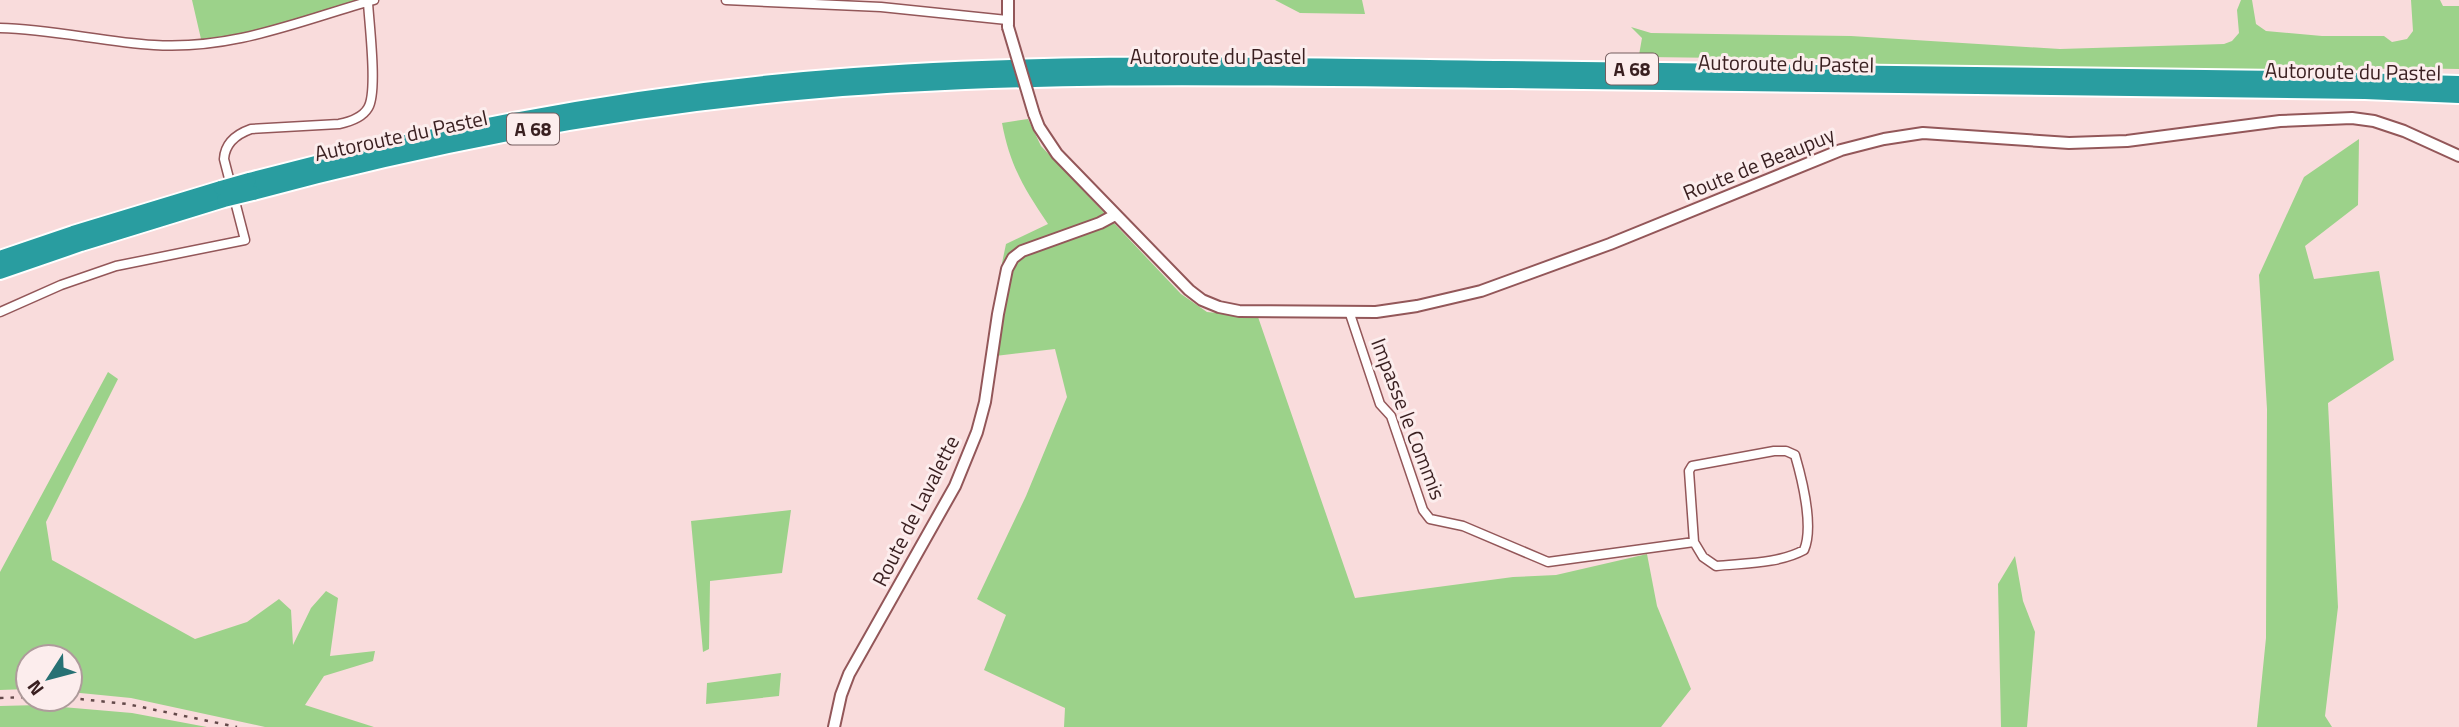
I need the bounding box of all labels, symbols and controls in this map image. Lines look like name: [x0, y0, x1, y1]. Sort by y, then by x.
street label: Autoroute du Pastel: [1130, 40, 1306, 72]
street label: Autoroute du Pastel: [1698, 45, 1874, 81]
street label: Autoroute du Pastel: [2265, 53, 2441, 89]
road number: A 68: [1606, 54, 1658, 85]
street label: Autoroute du Pastel: [311, 101, 490, 169]
road number: A 68: [507, 113, 559, 144]
street label: Route de Beaupuy: [1678, 118, 1839, 208]
street label: Impasse le Commis: [1363, 333, 1454, 504]
street label: Route de Lavalette: [863, 430, 967, 592]
north arrow: [14, 643, 84, 713]
text: N: [19, 674, 50, 702]

